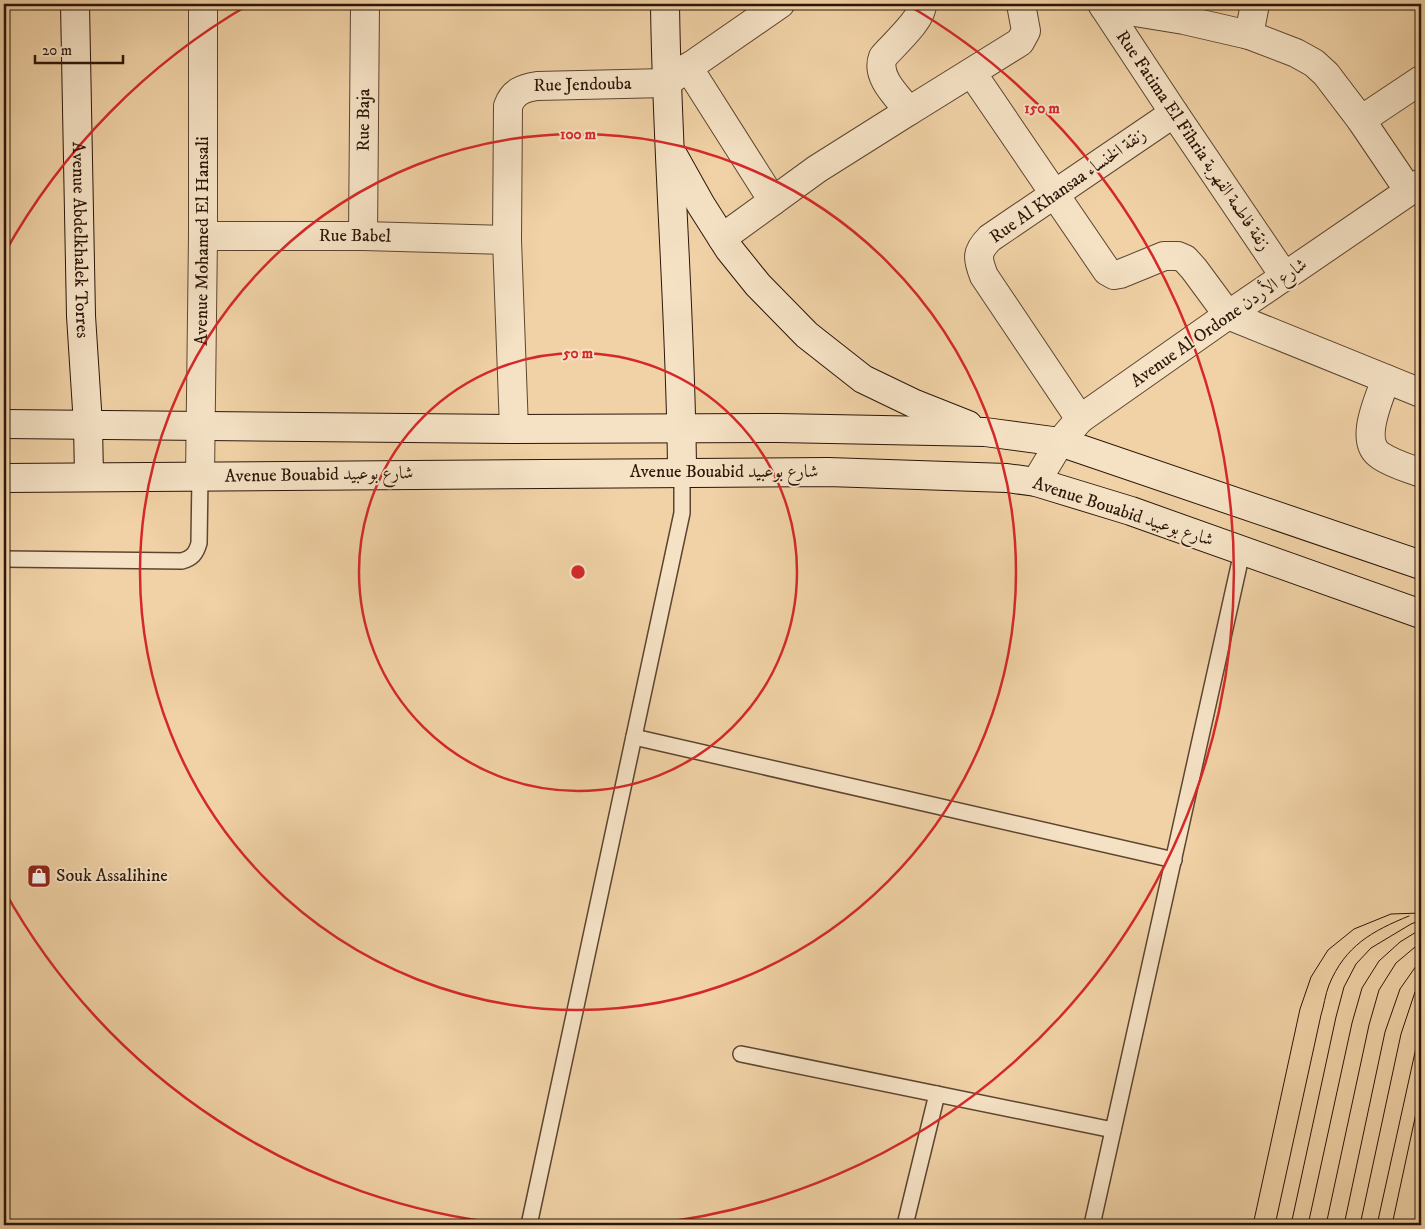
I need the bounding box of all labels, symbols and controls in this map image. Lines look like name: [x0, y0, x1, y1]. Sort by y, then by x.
street label: Rue Fatima El Fihria زنقة فاطمة الفهربة: [1111, 27, 1275, 255]
scale bar: [35, 32, 122, 64]
text: 20 m: [42, 41, 72, 60]
street label: Rue Jendouba: [533, 73, 632, 97]
street label: Rue Baja: [353, 88, 375, 152]
text: 150 m: [1024, 99, 1060, 118]
street label: Rue Al Khansaa زنقة الخنساء: [986, 124, 1150, 248]
text: 100 m: [560, 125, 597, 144]
street label: Avenue Mohamed El Hansali: [191, 136, 214, 346]
street label: Avenue Abdelkhalek Torres: [67, 142, 93, 339]
street label: Rue Babel: [319, 225, 392, 248]
street label: Avenue Al Ordone شارع الأردن: [1125, 251, 1313, 395]
text: 50 m: [562, 344, 594, 363]
street label: Avenue Bouabid شارع بوعبيد: [630, 461, 818, 486]
street label: Avenue Bouabid شارع بوعبيد: [224, 462, 414, 491]
street label: Avenue Bouabid شارع بوعبيد: [1029, 472, 1216, 554]
centre of rings: [569, 563, 587, 581]
shop icon: Souk Assalihine: [26, 863, 52, 889]
place label: Souk Assalihine: [56, 865, 168, 887]

